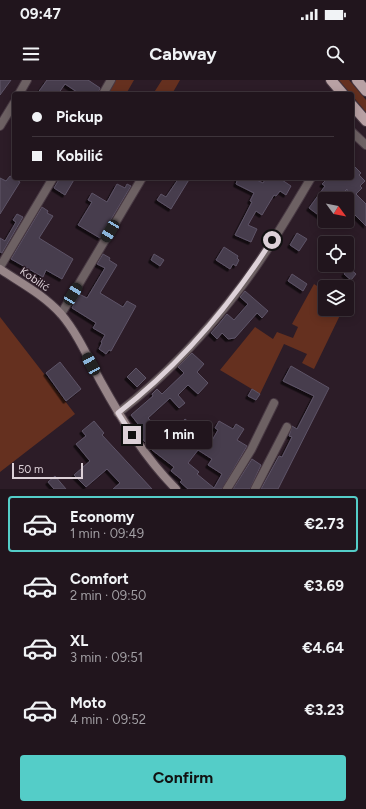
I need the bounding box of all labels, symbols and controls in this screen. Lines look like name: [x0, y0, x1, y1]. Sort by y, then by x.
text: 09:47: [20, 5, 61, 23]
icon: menu: [20, 43, 42, 65]
text: Cabway: [149, 43, 217, 65]
icon: search: [324, 43, 346, 65]
text: Pickup: [56, 108, 103, 126]
text: Kobilić: [56, 147, 103, 165]
north arrow: [318, 192, 354, 228]
map controls: [318, 192, 354, 316]
car: [99, 218, 121, 244]
route start: [263, 231, 281, 249]
button: locate: [318, 236, 354, 272]
street label: Kobilić: [17, 265, 52, 294]
button: layers: [318, 280, 354, 316]
car: [62, 281, 84, 307]
car: [80, 351, 102, 377]
callout: 1 min: [146, 421, 212, 449]
route end: [123, 426, 141, 444]
text: 1 min: [164, 427, 194, 442]
scale bar: [12, 461, 83, 480]
text: 50 m: [18, 463, 43, 476]
icon: car: [22, 506, 58, 542]
text: Economy: [70, 508, 135, 526]
text: €2.73: [304, 515, 344, 533]
text: 1 min · 09:49: [70, 526, 144, 541]
icon: car: [22, 568, 58, 604]
text: Comfort: [70, 570, 129, 588]
text: €3.69: [304, 577, 344, 595]
text: 2 min · 09:50: [70, 588, 146, 603]
icon: car: [22, 630, 58, 666]
text: XL: [70, 632, 88, 650]
text: €4.64: [302, 639, 344, 657]
text: 3 min · 09:51: [70, 650, 143, 665]
icon: car: [22, 692, 58, 728]
text: Moto: [70, 694, 106, 712]
text: €3.23: [304, 701, 344, 719]
text: 4 min · 09:52: [70, 712, 146, 727]
button: Confirm: [20, 755, 346, 801]

